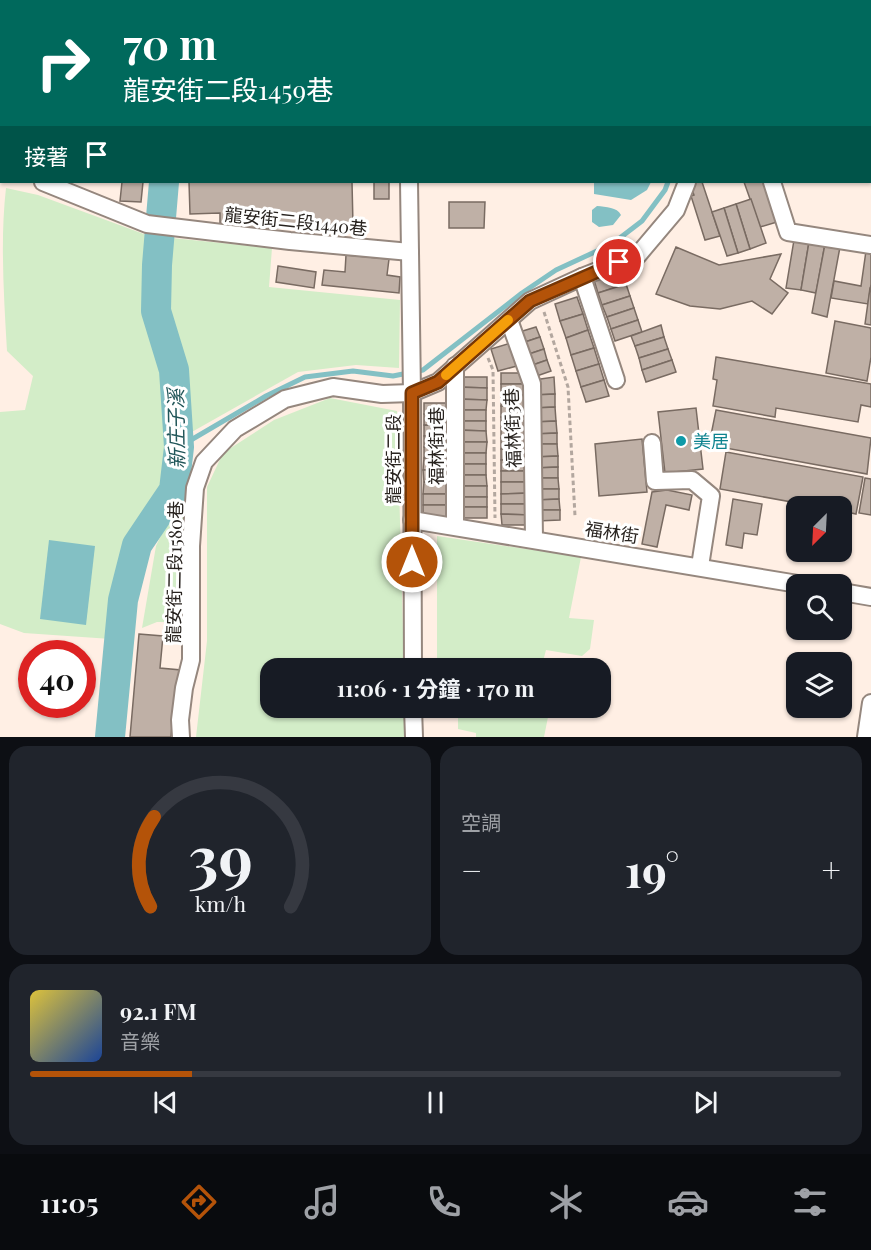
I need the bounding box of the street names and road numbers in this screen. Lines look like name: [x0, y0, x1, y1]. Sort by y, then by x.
street label: 龍安街二段1440巷: [224, 202, 368, 240]
street label: 福林街3巷: [499, 388, 525, 468]
street label: 福林街1巷: [424, 407, 448, 485]
street label: 龍安街二段: [381, 414, 405, 504]
street label: 龍安街二段1580巷: [161, 501, 187, 643]
street label: 福林街: [583, 516, 641, 548]

